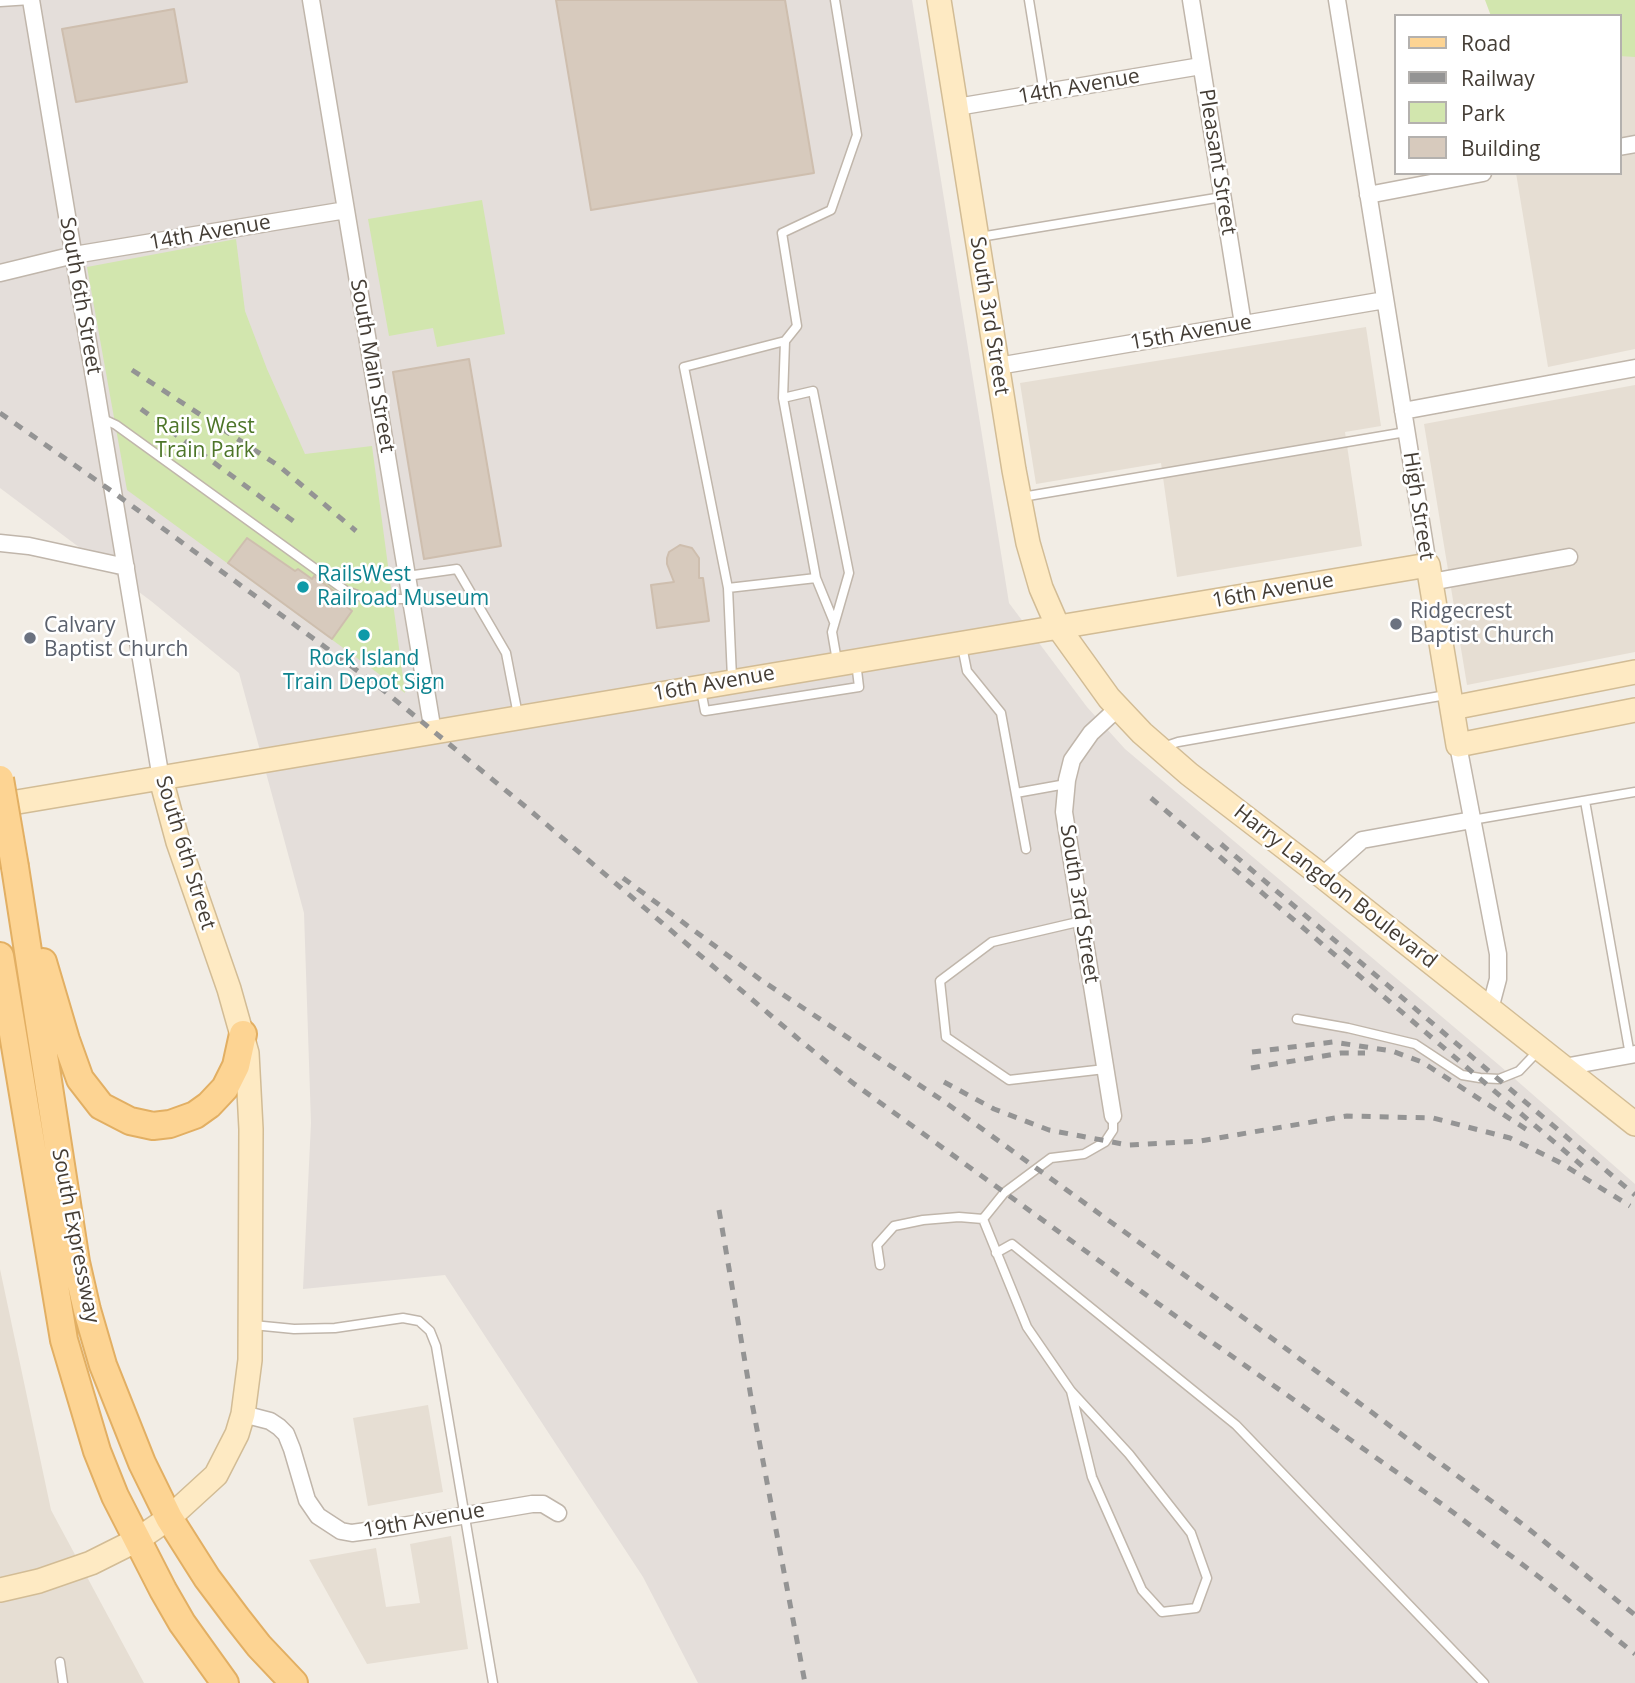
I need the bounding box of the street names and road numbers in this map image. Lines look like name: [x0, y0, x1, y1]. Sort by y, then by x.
street label: 14th Avenue: [1016, 64, 1142, 110]
street label: Pleasant Street: [1193, 87, 1241, 237]
street label: 14th Avenue: [147, 210, 273, 256]
street label: South 6th Street: [54, 215, 106, 377]
street label: South 3rd Street: [964, 235, 1014, 397]
street label: South Main Street: [344, 277, 400, 455]
street label: 15th Avenue: [1128, 310, 1254, 356]
street label: High Street: [1397, 450, 1439, 562]
street label: 16th Avenue: [1210, 568, 1336, 614]
street label: 16th Avenue: [651, 661, 777, 707]
street label: South 6th Street: [150, 773, 220, 933]
street label: Harry Langdon Boulevard: [1228, 800, 1442, 974]
street label: South 3rd Street: [1054, 823, 1104, 985]
street label: South Expressway: [46, 1147, 104, 1325]
street label: 19th Avenue: [361, 1498, 487, 1544]

